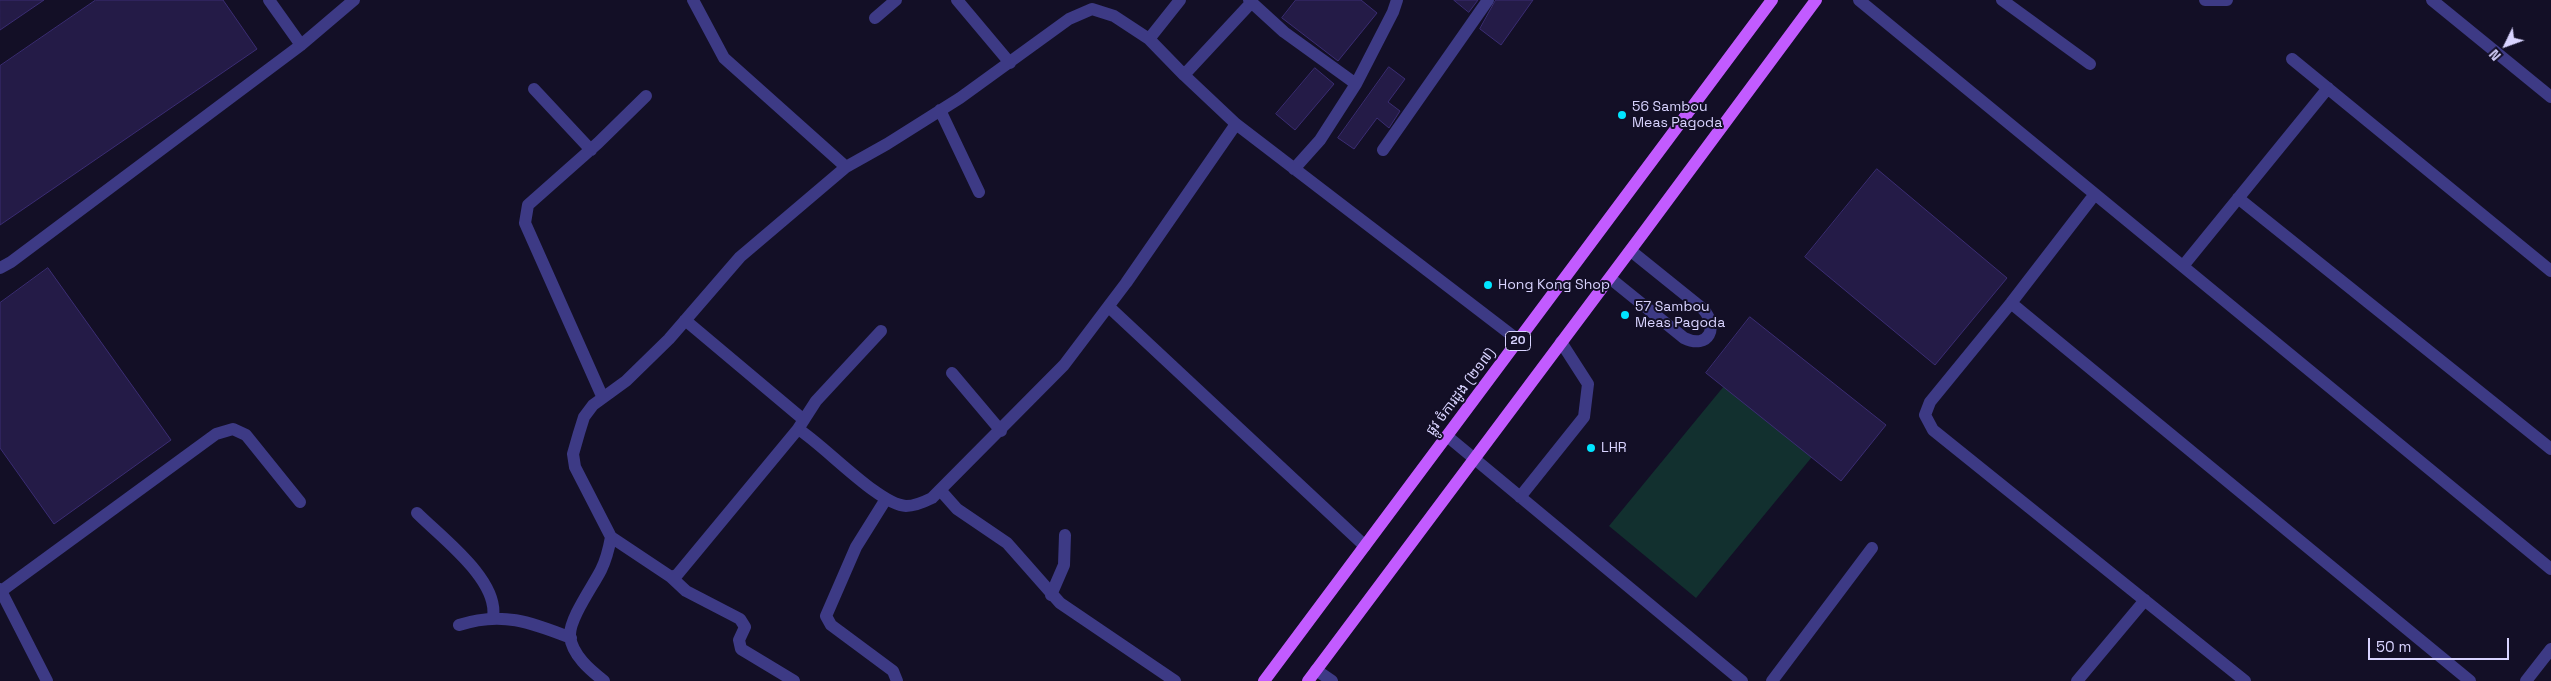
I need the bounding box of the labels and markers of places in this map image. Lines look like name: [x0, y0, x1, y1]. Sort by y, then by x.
place label: 56 Sambou Meas Pagoda: [1632, 99, 1722, 132]
marker: 56 Sambou Meas Pagoda: [1616, 109, 1628, 121]
place label: Hong Kong Shop: [1498, 277, 1610, 293]
marker: Hong Kong Shop: [1482, 279, 1494, 291]
place label: 57 Sambou Meas Pagoda: [1635, 299, 1725, 332]
marker: 57 Sambou Meas Pagoda: [1619, 309, 1631, 321]
place label: LHR: [1601, 440, 1627, 456]
marker: LHR: [1585, 442, 1597, 454]

